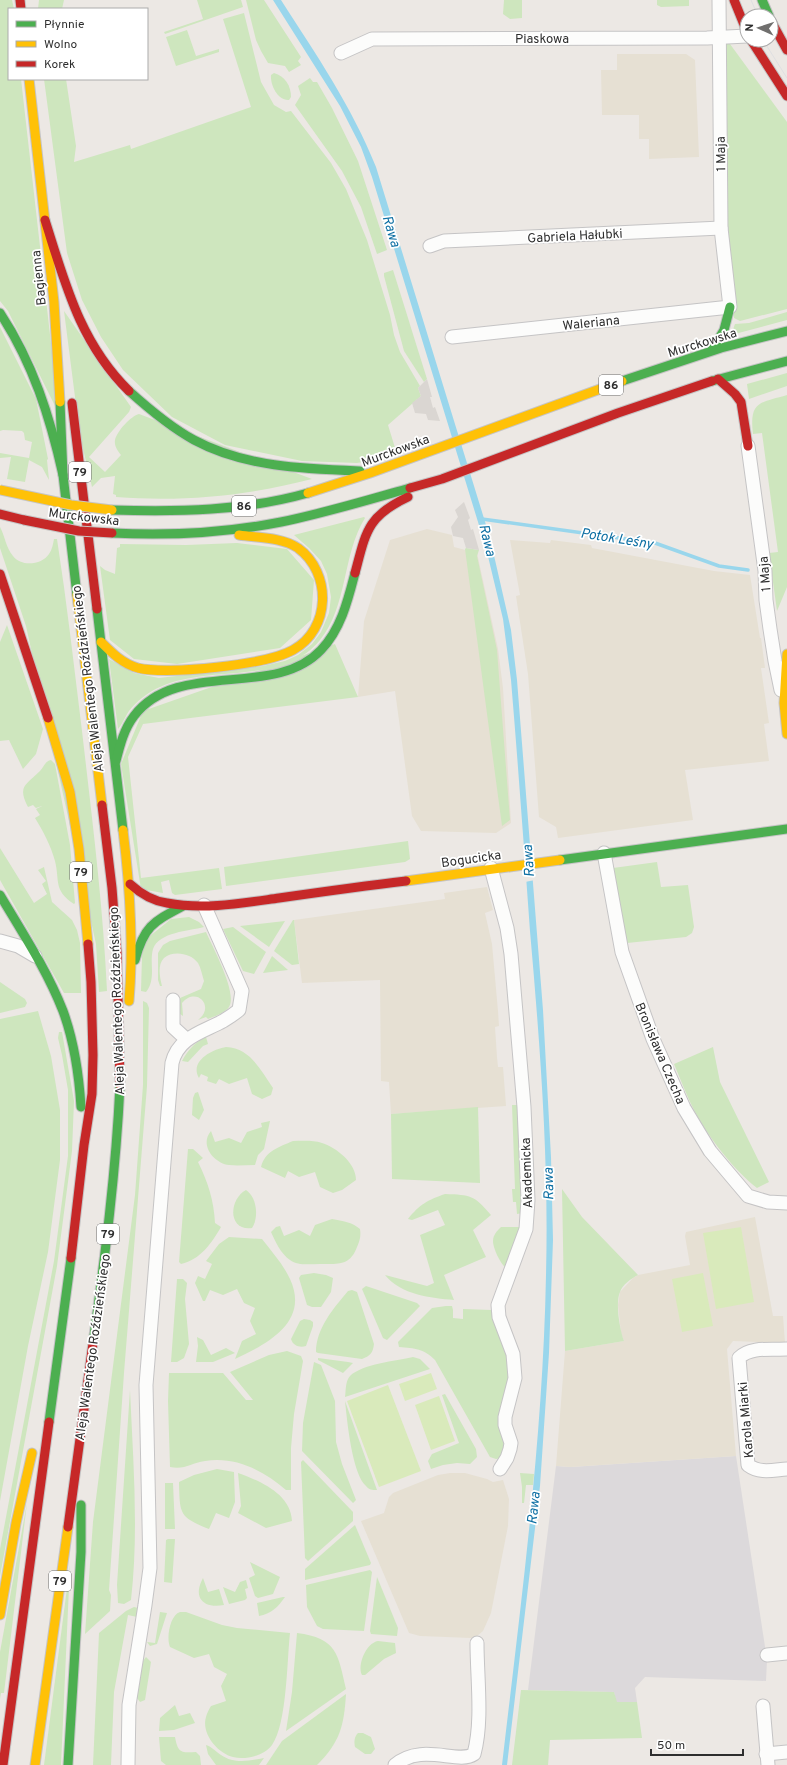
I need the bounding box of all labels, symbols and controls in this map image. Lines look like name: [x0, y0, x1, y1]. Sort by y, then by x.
legend: [8, 8, 148, 80]
north arrow: [739, 8, 779, 48]
text: Płynnie: [44, 17, 84, 33]
text: N: [743, 23, 757, 32]
street label: Piaskowa: [515, 32, 569, 48]
text: Wolno: [44, 37, 78, 53]
text: Korek: [44, 57, 75, 73]
street label: 1 Maja: [714, 136, 730, 172]
water label: Rawa: [378, 213, 404, 250]
street label: Gabriela Hałubki: [527, 227, 623, 247]
street label: Bagienna: [29, 250, 51, 306]
street label: Waleriana: [562, 313, 621, 335]
street label: Murckowska: [666, 326, 739, 362]
road number: 86: [599, 375, 623, 395]
street label: Murckowska: [359, 432, 432, 472]
road number: 79: [69, 462, 91, 482]
road number: 86: [232, 496, 256, 516]
street label: Murckowska: [47, 506, 120, 530]
water label: Rawa: [474, 523, 499, 559]
water label: Potok Leśny: [579, 525, 655, 554]
street label: 1 Maja: [756, 556, 776, 592]
street label: Aleja Walentego Roździeńskiego: [70, 584, 108, 773]
water label: Rawa: [520, 843, 539, 878]
street label: Bogucicka: [440, 848, 502, 872]
road number: 79: [70, 862, 92, 882]
street label: Aleja Walentego Roździeńskiego: [107, 907, 129, 1095]
street label: Bronisława Czecha: [630, 1000, 688, 1107]
street label: Akademicka: [519, 1137, 537, 1209]
water label: Rawa: [541, 1167, 558, 1200]
road number: 79: [97, 1224, 119, 1244]
street label: Aleja Walentego Roździeńskiego: [73, 1253, 115, 1442]
street label: Karola Miarki: [736, 1381, 758, 1459]
water label: Rawa: [524, 1490, 545, 1525]
road number: 79: [49, 1571, 71, 1591]
scale bar: [651, 1731, 743, 1757]
text: 50 m: [657, 1738, 685, 1754]

